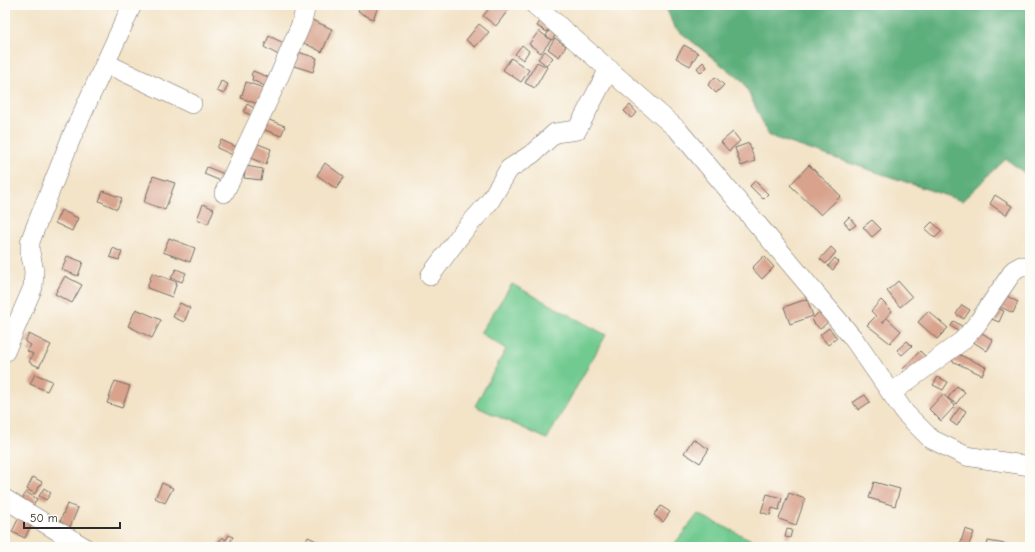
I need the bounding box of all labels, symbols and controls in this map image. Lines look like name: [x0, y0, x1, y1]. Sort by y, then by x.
scale bar: [24, 504, 120, 530]
text: 50 m: [30, 511, 58, 525]

